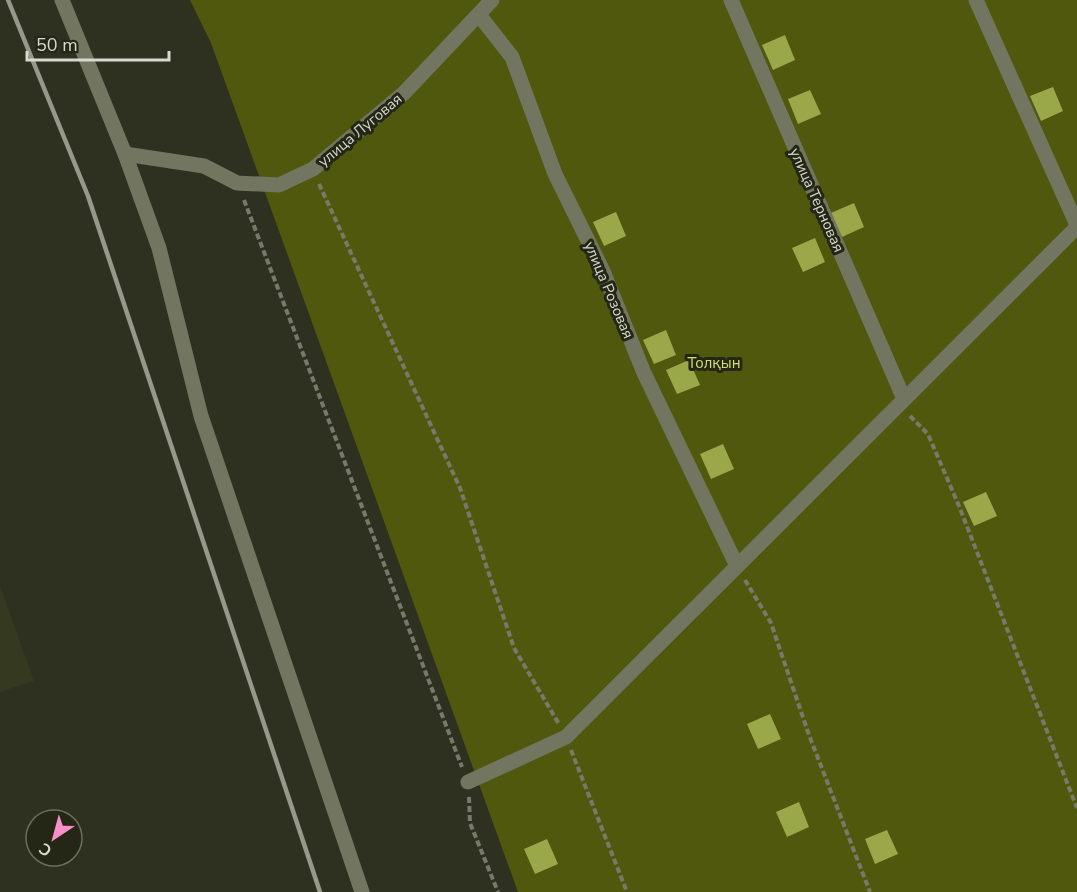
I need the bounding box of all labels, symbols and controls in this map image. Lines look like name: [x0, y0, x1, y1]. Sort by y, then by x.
scale bar: [27, 24, 170, 62]
text: 50 m: [36, 33, 78, 57]
street label: улица Луговая: [314, 89, 406, 171]
street label: улица Терновая: [785, 145, 849, 255]
street label: улица Розовая: [580, 238, 638, 342]
park label: Толқын: [687, 353, 741, 373]
north arrow: [24, 808, 84, 868]
text: С: [35, 837, 57, 861]

